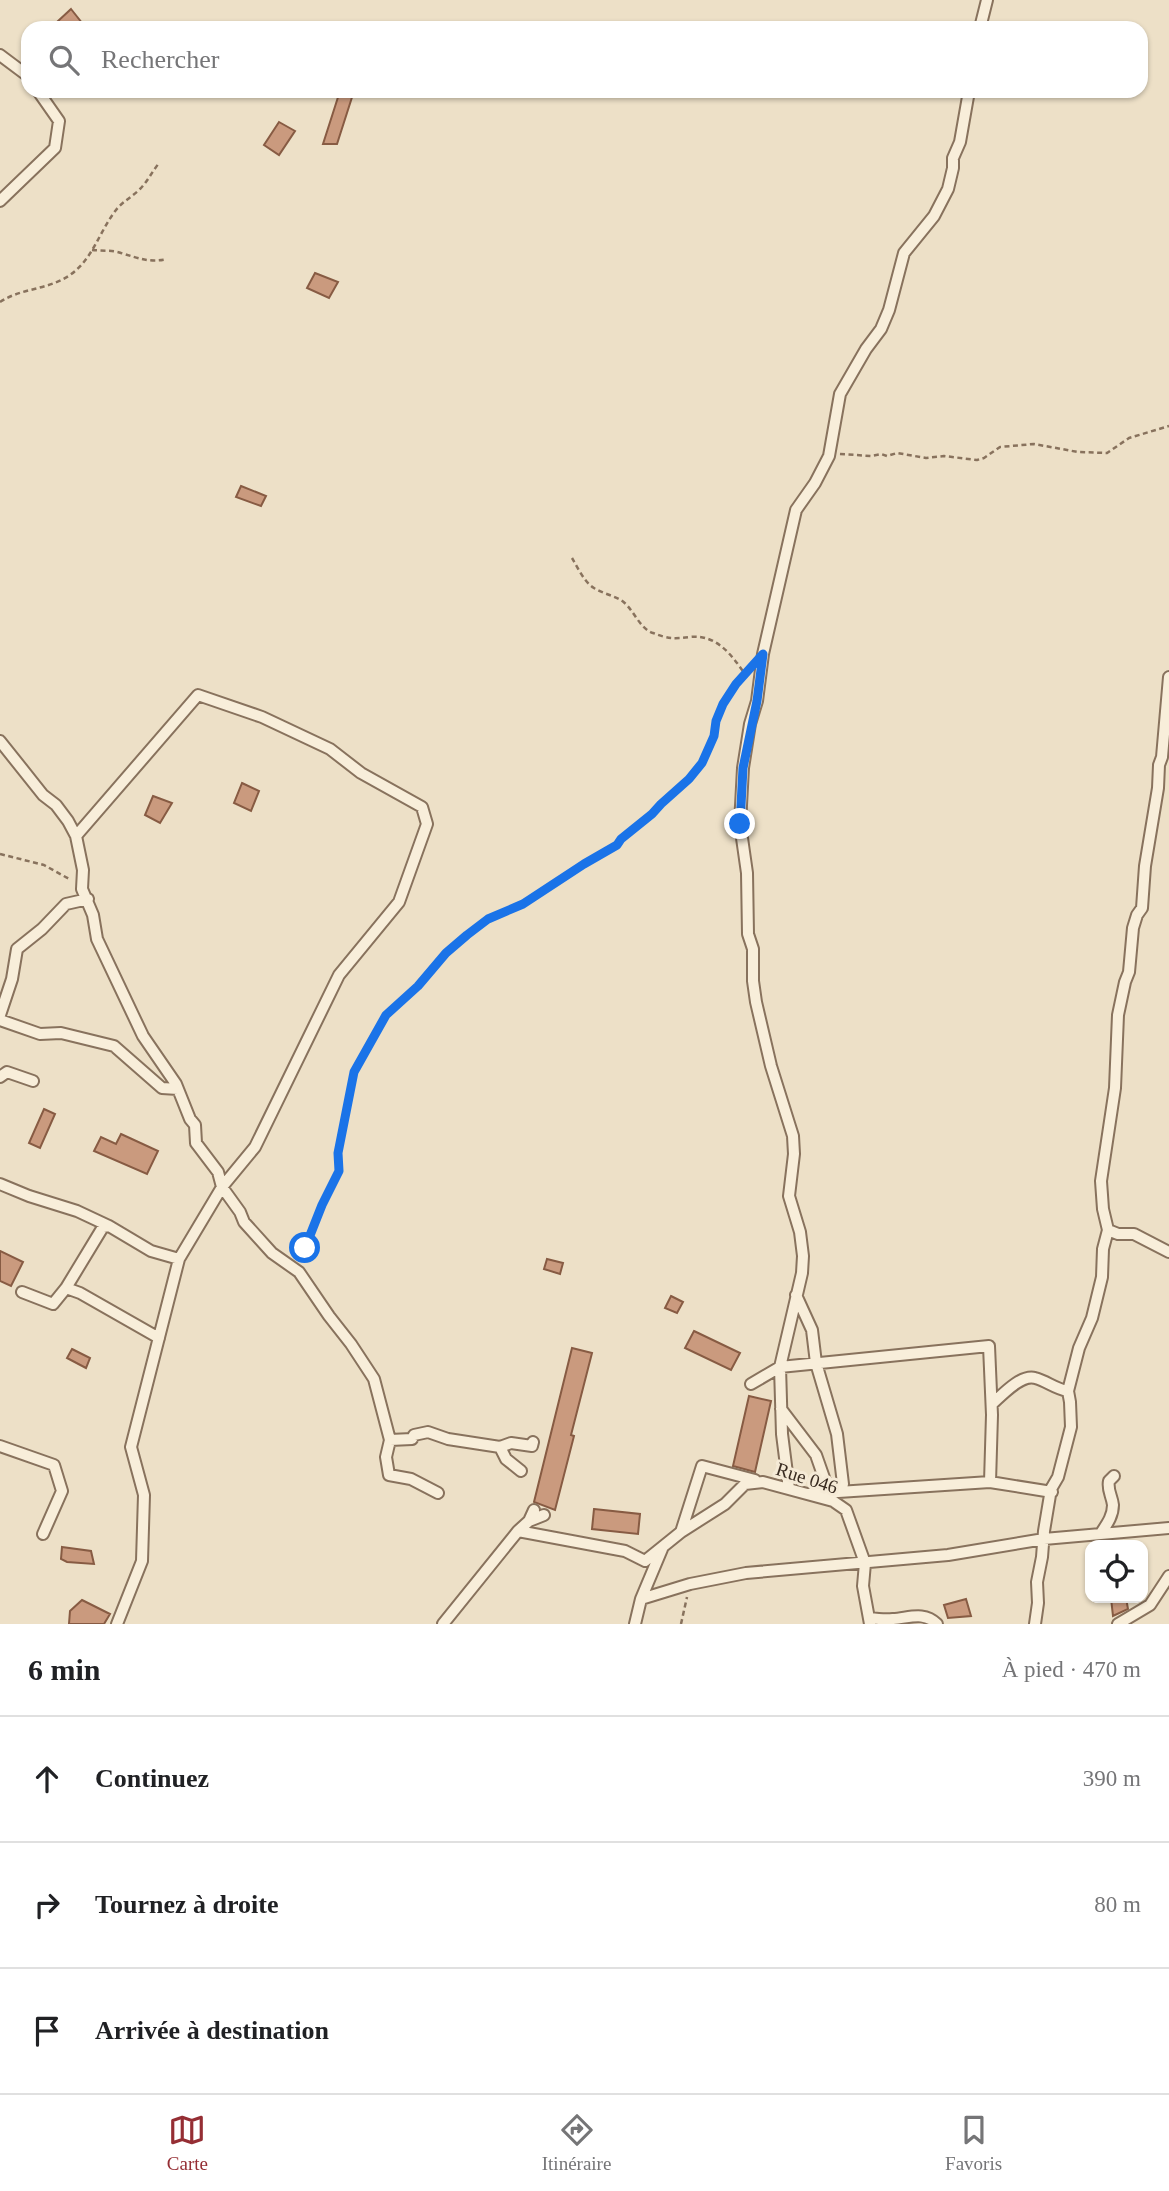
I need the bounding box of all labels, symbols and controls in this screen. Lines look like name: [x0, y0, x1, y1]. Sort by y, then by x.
search box: [21, 21, 1148, 98]
icon: search: [45, 41, 83, 79]
text: Rechercher: [101, 45, 219, 74]
route end: [724, 808, 755, 839]
route start: [289, 1232, 320, 1263]
street label: Rue 046: [773, 1458, 841, 1498]
map controls: [1085, 1540, 1148, 1603]
button: locate: [1085, 1540, 1148, 1603]
text: 6 min: [28, 1653, 101, 1686]
text: À pied · 470 m: [1002, 1657, 1141, 1682]
icon: ahead: [28, 1760, 66, 1798]
text: Continuez: [95, 1764, 209, 1793]
text: 390 m: [1083, 1766, 1141, 1791]
icon: right: [28, 1886, 66, 1924]
text: Tournez à droite: [95, 1890, 278, 1919]
text: 80 m: [1094, 1892, 1141, 1917]
icon: arrive: [28, 2012, 66, 2050]
text: Arrivée à destination: [95, 2016, 329, 2045]
tab: Carte: [167, 2111, 208, 2175]
tab: Itinéraire: [542, 2111, 611, 2175]
tab: Favoris: [945, 2111, 1002, 2175]

